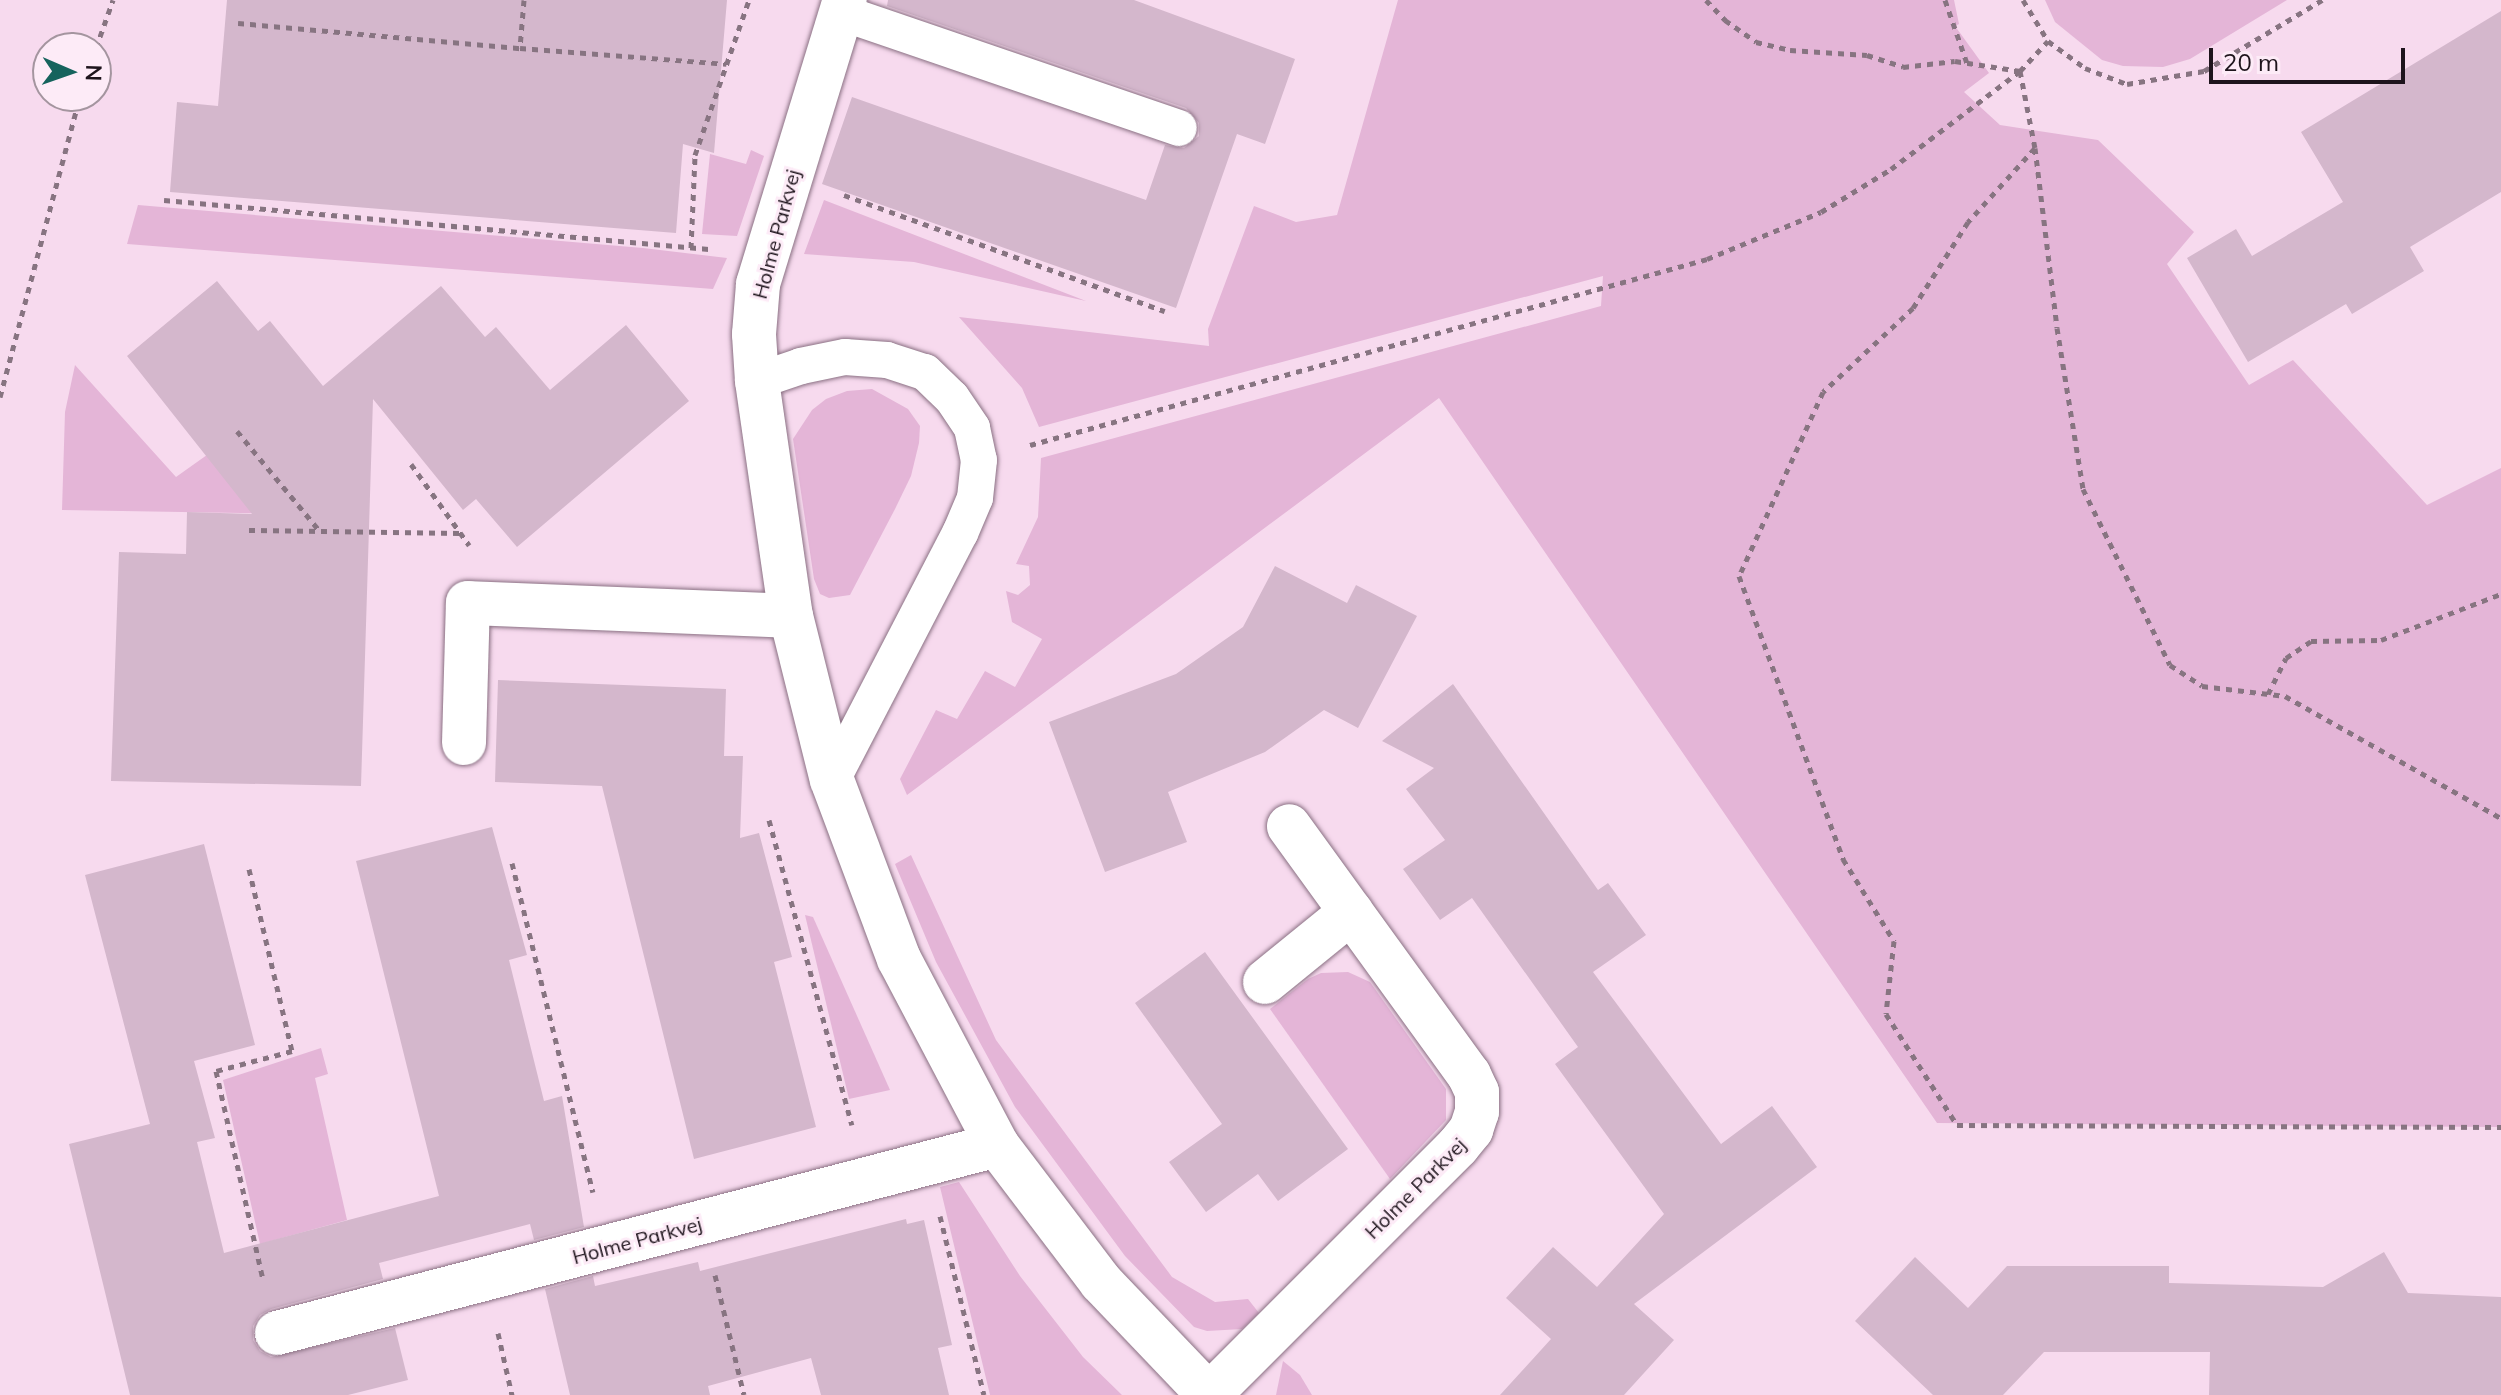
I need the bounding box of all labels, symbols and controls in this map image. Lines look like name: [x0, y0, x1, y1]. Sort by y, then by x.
north arrow: [32, 32, 112, 112]
scale bar: [2213, 32, 2409, 82]
text: 20 m: [2223, 47, 2279, 77]
text: N: [80, 64, 108, 82]
street label: Holme Parkvej: [747, 167, 805, 301]
street label: Holme Parkvej: [1359, 1132, 1471, 1244]
street label: Holme Parkvej: [570, 1211, 704, 1269]

